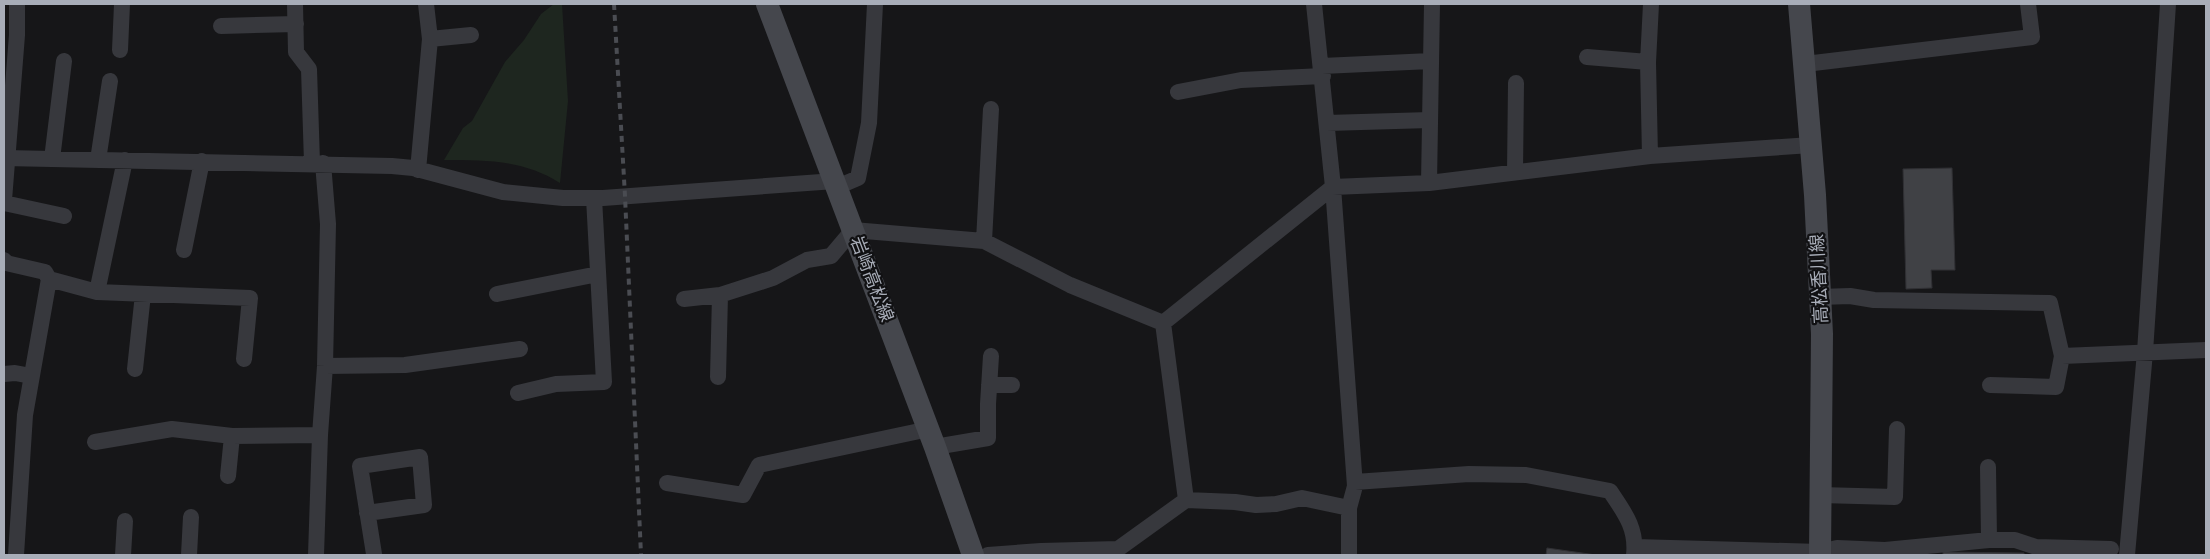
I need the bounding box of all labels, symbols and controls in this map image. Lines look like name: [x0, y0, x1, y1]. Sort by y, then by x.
street label: 岩崎高松線: [847, 233, 897, 325]
street label: 高松香川線: [1807, 234, 1831, 324]

